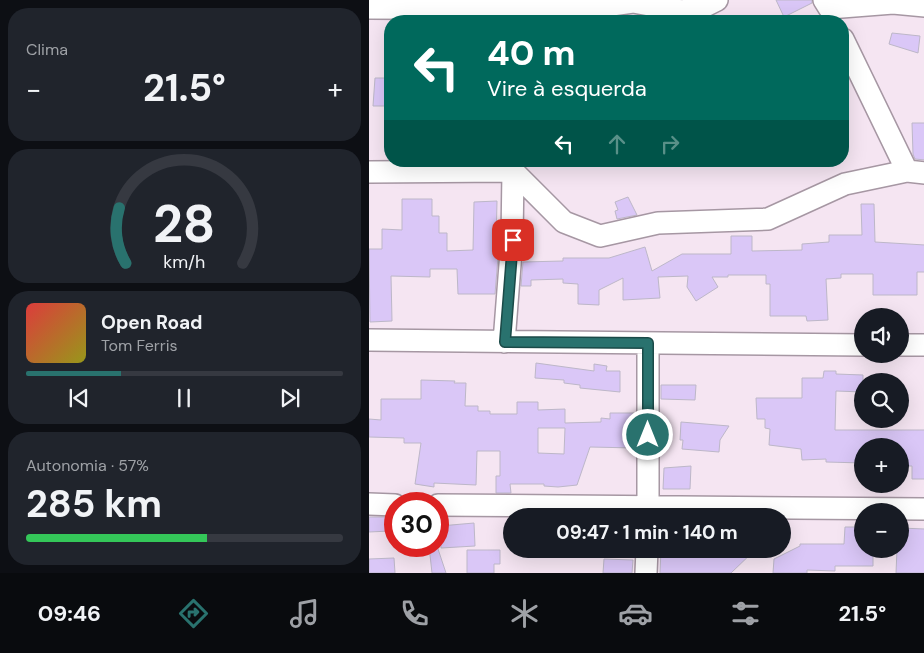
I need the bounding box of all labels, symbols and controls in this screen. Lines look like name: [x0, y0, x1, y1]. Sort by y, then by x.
text: 40 m: [487, 30, 576, 76]
icon: left: [404, 35, 469, 100]
text: Clima: [26, 39, 68, 60]
text: 21.5°: [143, 63, 226, 113]
text: −: [26, 71, 41, 108]
text: +: [328, 71, 343, 108]
text: Vire à esquerda: [487, 74, 647, 103]
icon: left: [550, 130, 578, 158]
icon: ahead: [603, 130, 631, 158]
icon: right: [656, 130, 684, 158]
text: 28: [153, 190, 216, 258]
pin: [492, 219, 534, 261]
icon: arrive: [499, 226, 527, 254]
text: km/h: [163, 250, 206, 274]
map controls: [854, 308, 909, 558]
button: sound: [854, 308, 909, 363]
text: Open Road: [101, 310, 203, 335]
text: Tom Ferris: [101, 335, 178, 356]
button: search: [854, 373, 909, 428]
icon: previous: [65, 384, 93, 412]
icon: pause: [170, 384, 198, 412]
icon: next: [276, 384, 304, 412]
position arrow: [621, 408, 673, 460]
button: +: [854, 438, 909, 493]
text: Autonomia · 57%: [26, 455, 149, 476]
text: 285 km: [26, 479, 162, 529]
speed limit sign: 30: [384, 492, 449, 557]
button: −: [854, 503, 909, 558]
text: 09:47 · 1 min · 140 m: [556, 520, 738, 545]
icon: directions: [176, 596, 211, 631]
icon: music: [287, 596, 322, 631]
icon: phone: [397, 596, 432, 631]
icon: climate: [507, 596, 542, 631]
icon: car: [618, 596, 653, 631]
icon: filters: [728, 596, 763, 631]
text: 09:46: [38, 599, 101, 628]
text: 21.5°: [838, 599, 886, 628]

